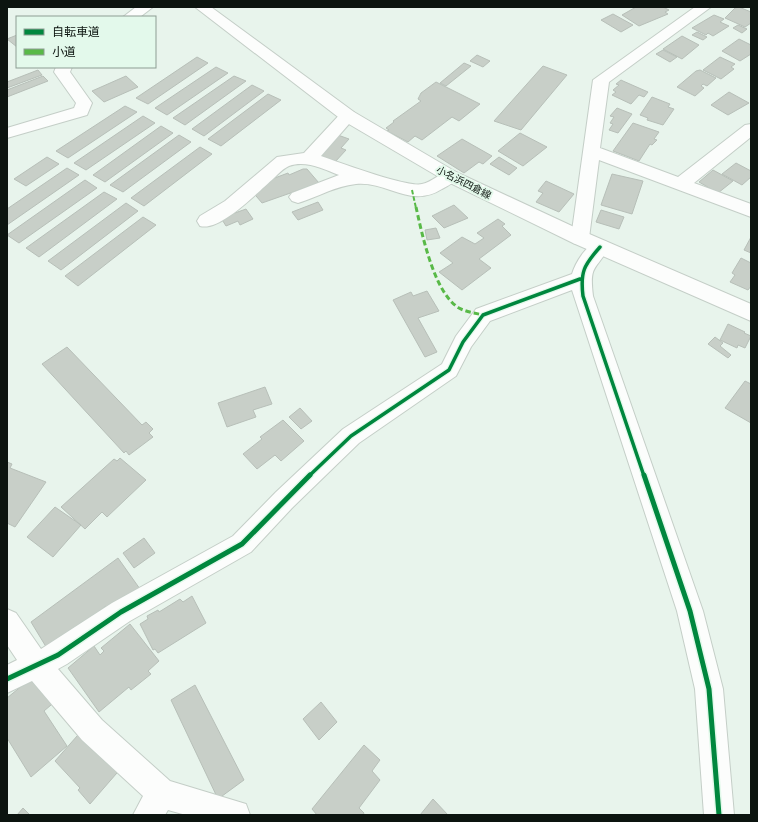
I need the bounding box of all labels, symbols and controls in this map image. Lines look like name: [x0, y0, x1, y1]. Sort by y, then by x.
legend: [16, 16, 156, 68]
text: 自転車道: [52, 24, 100, 39]
text: 小道: [52, 44, 76, 59]
street label: 小名浜四倉線: [435, 163, 493, 201]

